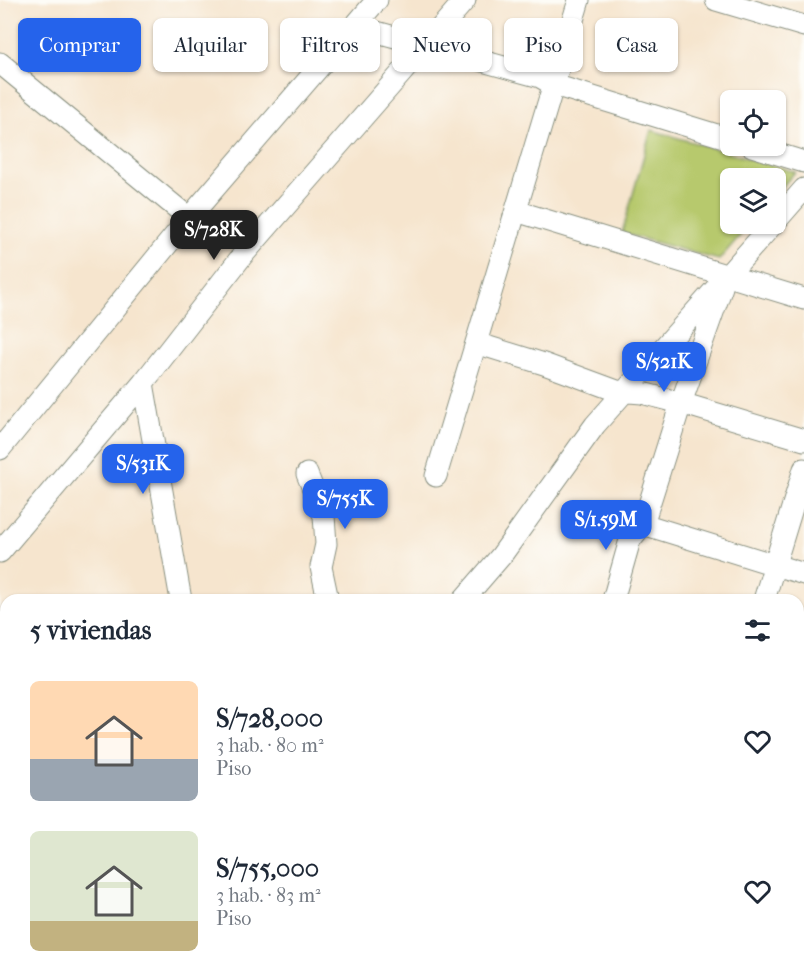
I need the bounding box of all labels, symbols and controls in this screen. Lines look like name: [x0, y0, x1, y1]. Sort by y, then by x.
chip: Comprar: [18, 18, 141, 72]
chip: Alquilar: [153, 18, 268, 72]
chip: Filtros: [280, 18, 380, 72]
chip: Nuevo: [392, 18, 492, 72]
chip: Piso: [504, 18, 583, 72]
chip: Casa: [595, 18, 678, 72]
map controls: [720, 90, 786, 234]
button: locate: [720, 90, 786, 156]
button: layers: [720, 168, 786, 234]
pin: S/728K: [165, 210, 263, 261]
text: S/728K: [184, 218, 244, 241]
pin: S/521K: [615, 342, 713, 393]
text: S/521K: [636, 350, 692, 373]
pin: S/531K: [94, 444, 192, 495]
text: S/531K: [116, 452, 170, 475]
pin: S/755K: [296, 479, 394, 530]
text: S/755K: [317, 487, 373, 510]
pin: S/1.59M: [551, 500, 661, 551]
text: S/1.59M: [575, 508, 637, 531]
icon: filters: [741, 614, 774, 647]
text: 5 viviendas: [30, 615, 151, 646]
text: S/728,000: [216, 703, 323, 734]
icon: home: [78, 705, 150, 777]
icon: heart: [741, 725, 774, 758]
text: 3 hab. · 80 m²: [216, 734, 324, 757]
text: Piso: [216, 757, 252, 780]
text: S/755,000: [216, 853, 319, 884]
icon: home: [78, 855, 150, 927]
icon: heart: [741, 875, 774, 908]
text: 3 hab. · 83 m²: [216, 884, 321, 907]
text: Piso: [216, 907, 252, 930]

